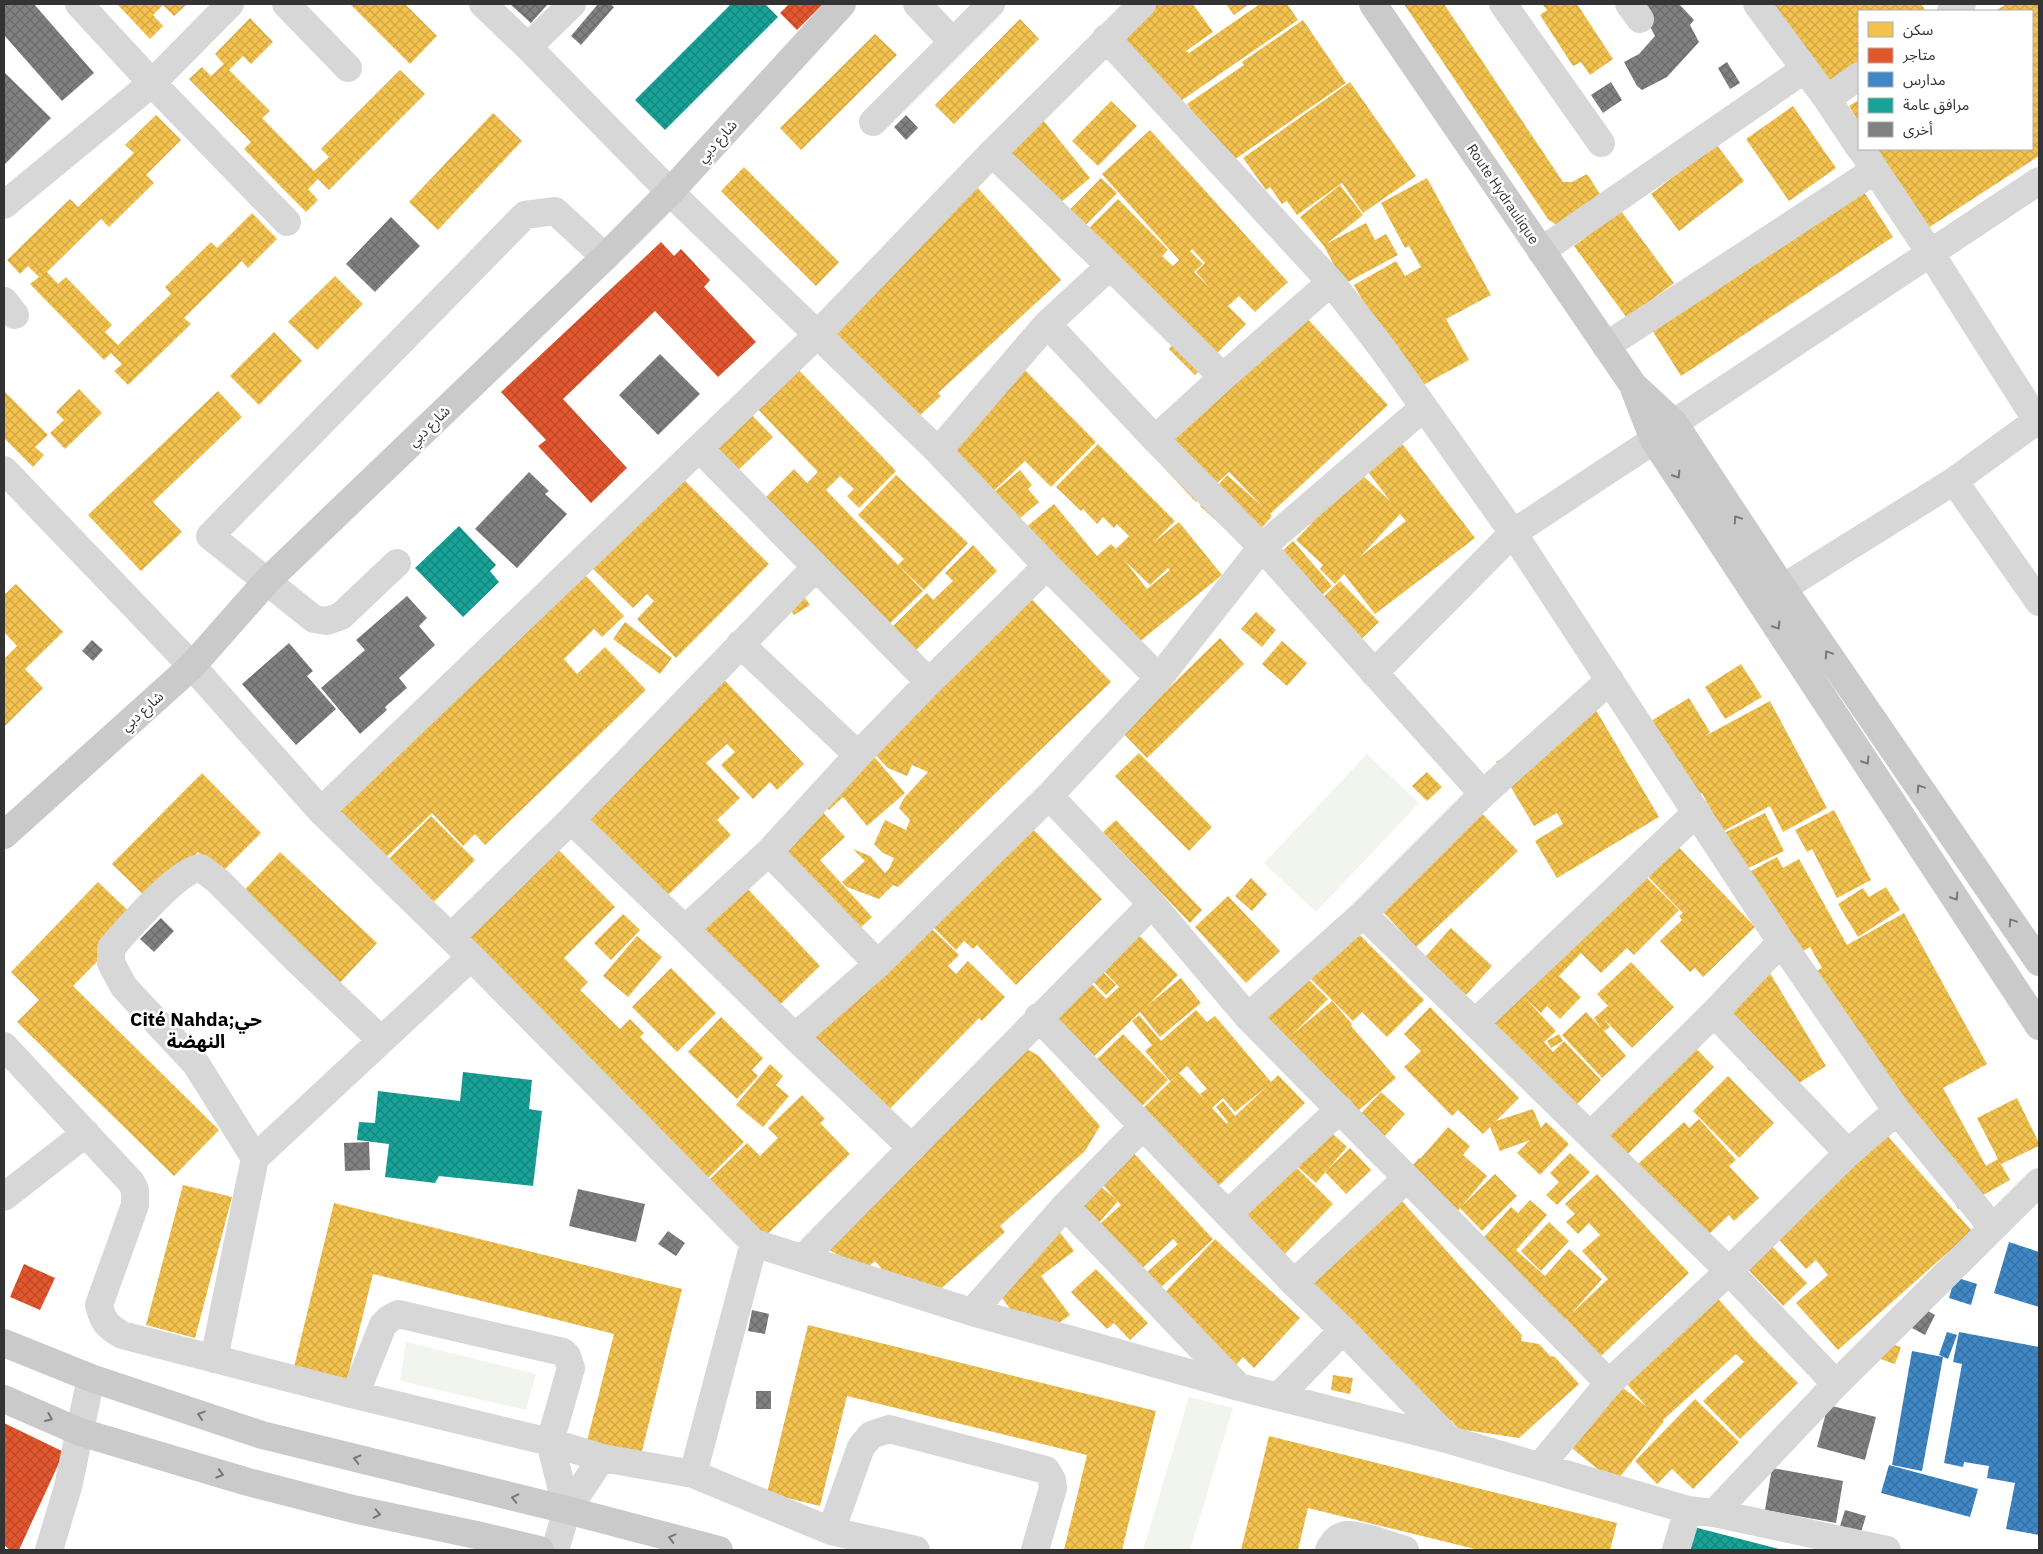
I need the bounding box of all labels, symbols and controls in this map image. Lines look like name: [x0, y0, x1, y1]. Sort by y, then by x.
legend: [1858, 10, 2033, 150]
text: سكن: [1903, 20, 1934, 39]
text: متاجر: [1902, 45, 1936, 64]
text: مدارس: [1903, 70, 1946, 89]
text: مرافق عامة: [1903, 95, 1969, 115]
street label: شارع دبي: [693, 116, 743, 168]
text: أخرى: [1903, 120, 1933, 139]
street label: Route Hydraulique: [1463, 141, 1543, 248]
street label: شارع دبي: [404, 402, 455, 452]
one-way arrow: [1671, 470, 1681, 479]
one-way arrow: [1734, 515, 1743, 525]
one-way arrow: [1770, 620, 1780, 629]
one-way arrow: [1825, 650, 1834, 659]
street label: شارع دبي: [117, 687, 169, 737]
one-way arrow: [1859, 756, 1869, 765]
one-way arrow: [1917, 784, 1926, 793]
one-way arrow: [1949, 892, 1958, 901]
one-way arrow: [2009, 918, 2018, 927]
district label: Cité Nahda;حي النهضة: [130, 1007, 262, 1053]
one-way arrow: [197, 1411, 205, 1421]
one-way arrow: [44, 1413, 52, 1423]
one-way arrow: [353, 1454, 362, 1465]
one-way arrow: [215, 1468, 223, 1478]
one-way arrow: [510, 1493, 519, 1504]
one-way arrow: [372, 1508, 381, 1519]
one-way arrow: [669, 1533, 677, 1543]

